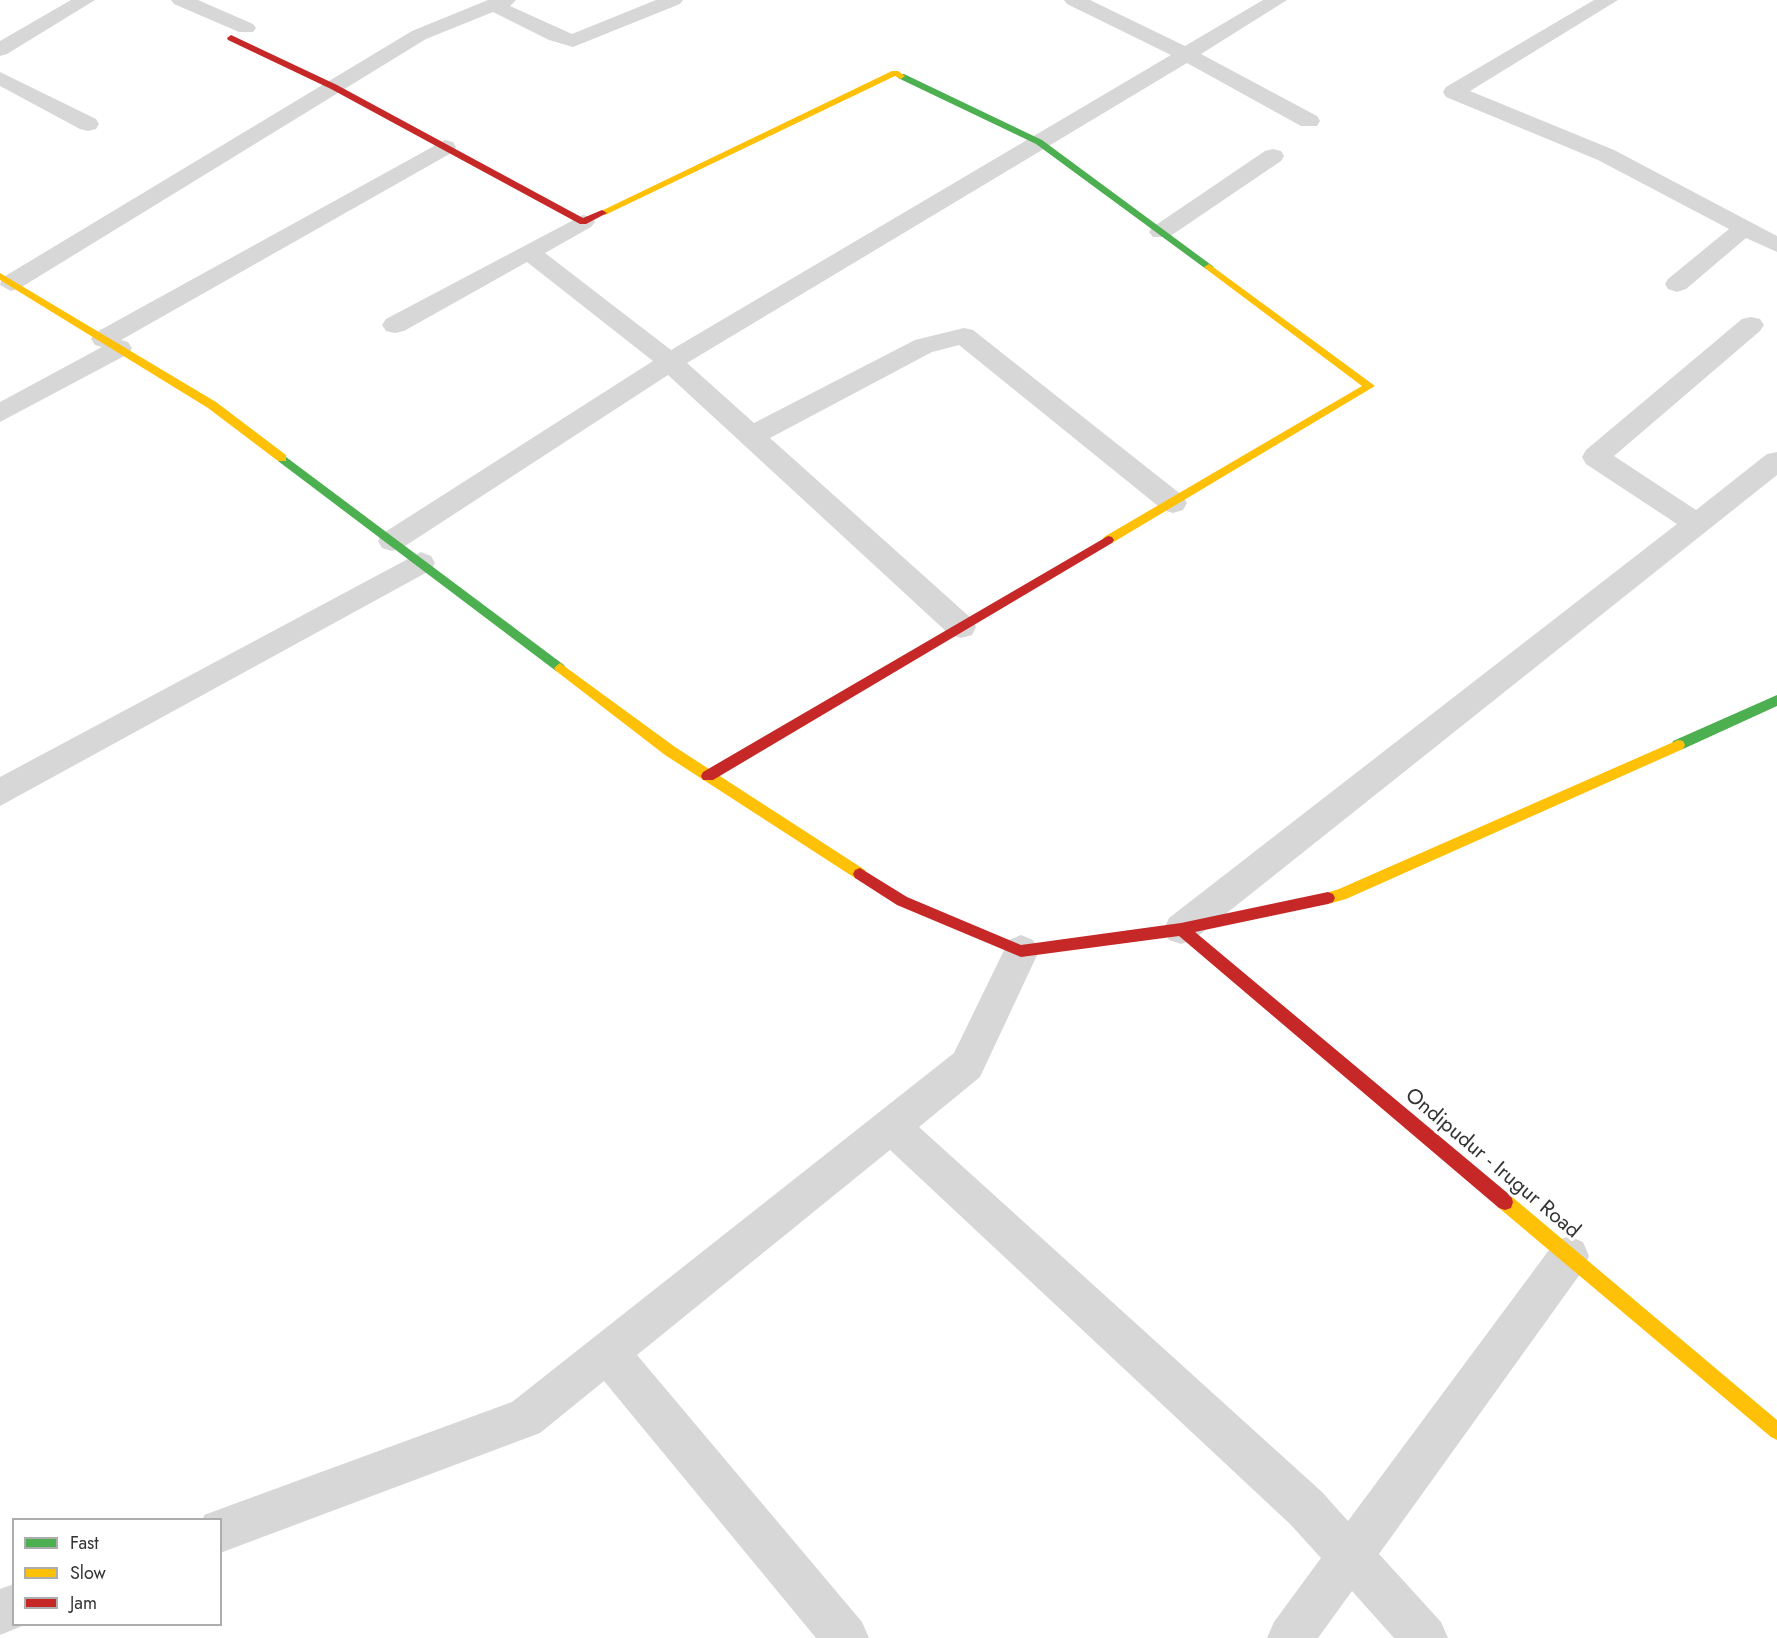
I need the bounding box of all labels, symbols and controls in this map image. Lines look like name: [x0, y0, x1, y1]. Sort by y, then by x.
street label: Ondipudur - Irugur Road: [1399, 1084, 1585, 1244]
legend: [12, 1518, 222, 1626]
text: Fast: [70, 1530, 99, 1556]
text: Slow: [70, 1560, 106, 1586]
text: Jam: [70, 1590, 97, 1616]

